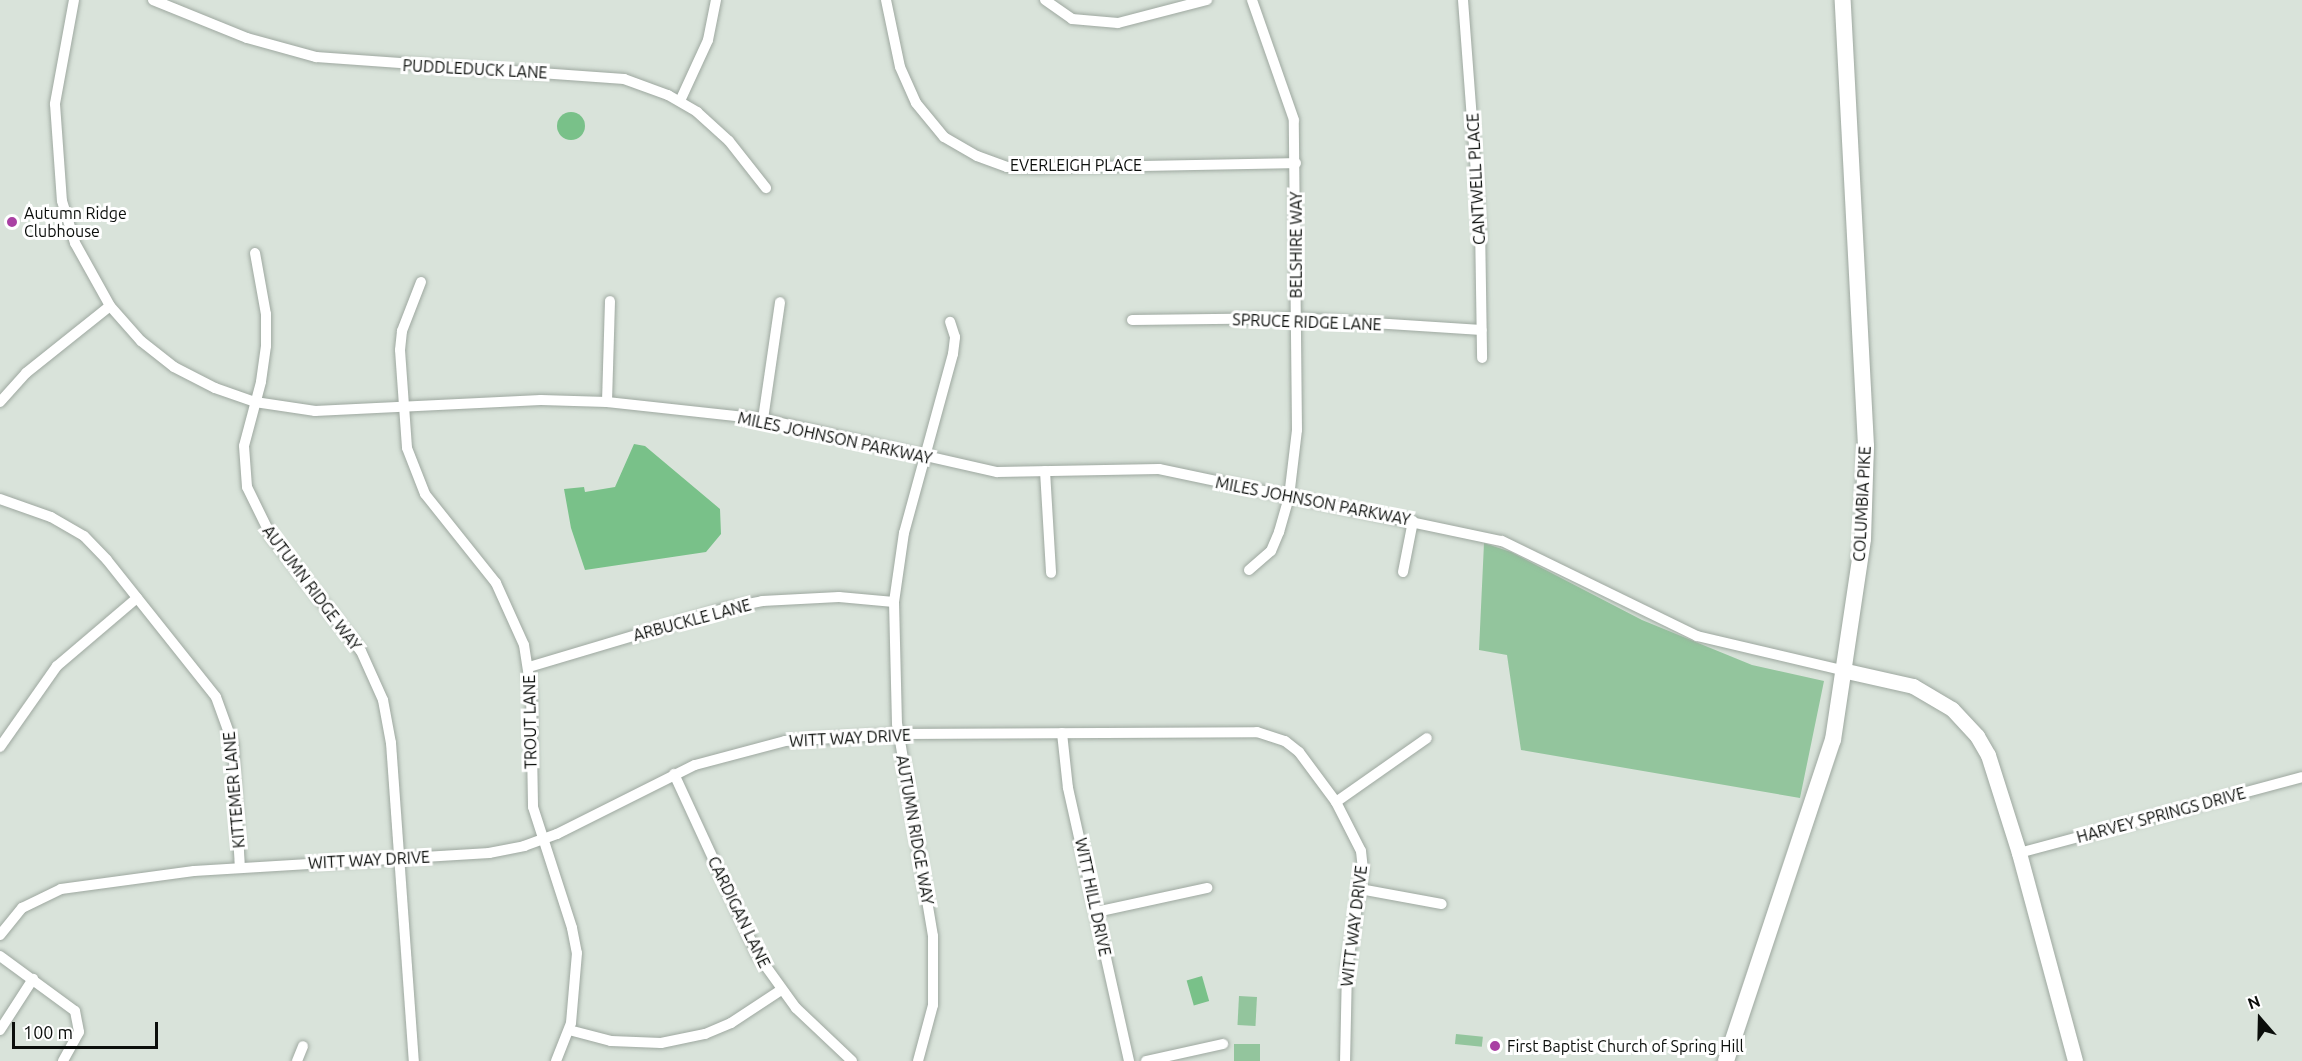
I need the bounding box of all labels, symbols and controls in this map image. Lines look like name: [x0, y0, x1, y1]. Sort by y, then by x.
street label: PUDDLEDUCK LANE: [402, 56, 548, 82]
street label: CANTWELL PLACE: [1463, 113, 1489, 245]
street label: EVERLEIGH PLACE: [1010, 155, 1142, 175]
street label: BELSHIRE WAY: [1286, 192, 1306, 298]
place label: Autumn Ridge Clubhouse: [24, 203, 127, 241]
marker: Autumn Ridge Clubhouse: [5, 215, 19, 229]
street label: SPRUCE RIDGE LANE: [1232, 310, 1382, 334]
street label: MILES JOHNSON PARKWAY: [736, 408, 934, 468]
street label: COLUMBIA PIKE: [1849, 446, 1875, 562]
street label: MILES JOHNSON PARKWAY: [1214, 473, 1412, 529]
street label: AUTUMN RIDGE WAY: [259, 522, 365, 654]
street label: ARBUCKLE LANE: [631, 595, 753, 645]
street label: TROUT LANE: [520, 675, 540, 769]
street label: WITT WAY DRIVE: [789, 725, 911, 751]
street label: KITTEMER LANE: [219, 731, 249, 849]
street label: AUTUMN RIDGE WAY: [892, 754, 938, 906]
street label: HARVEY SPRINGS DRIVE: [2074, 783, 2248, 847]
street label: WITT HILL DRIVE: [1071, 836, 1115, 958]
street label: WITT WAY DRIVE: [308, 847, 430, 873]
street label: CARDIGAN LANE: [704, 853, 774, 971]
street label: WITT WAY DRIVE: [1337, 864, 1371, 988]
north arrow: [2230, 989, 2290, 1049]
text: N: [2245, 992, 2263, 1013]
scale bar: [15, 1010, 160, 1048]
text: 100 m: [23, 1022, 73, 1042]
place label: First Baptist Church of Spring Hill: [1507, 1036, 1744, 1056]
marker: First Baptist Church of Spring Hill: [1488, 1039, 1502, 1053]

